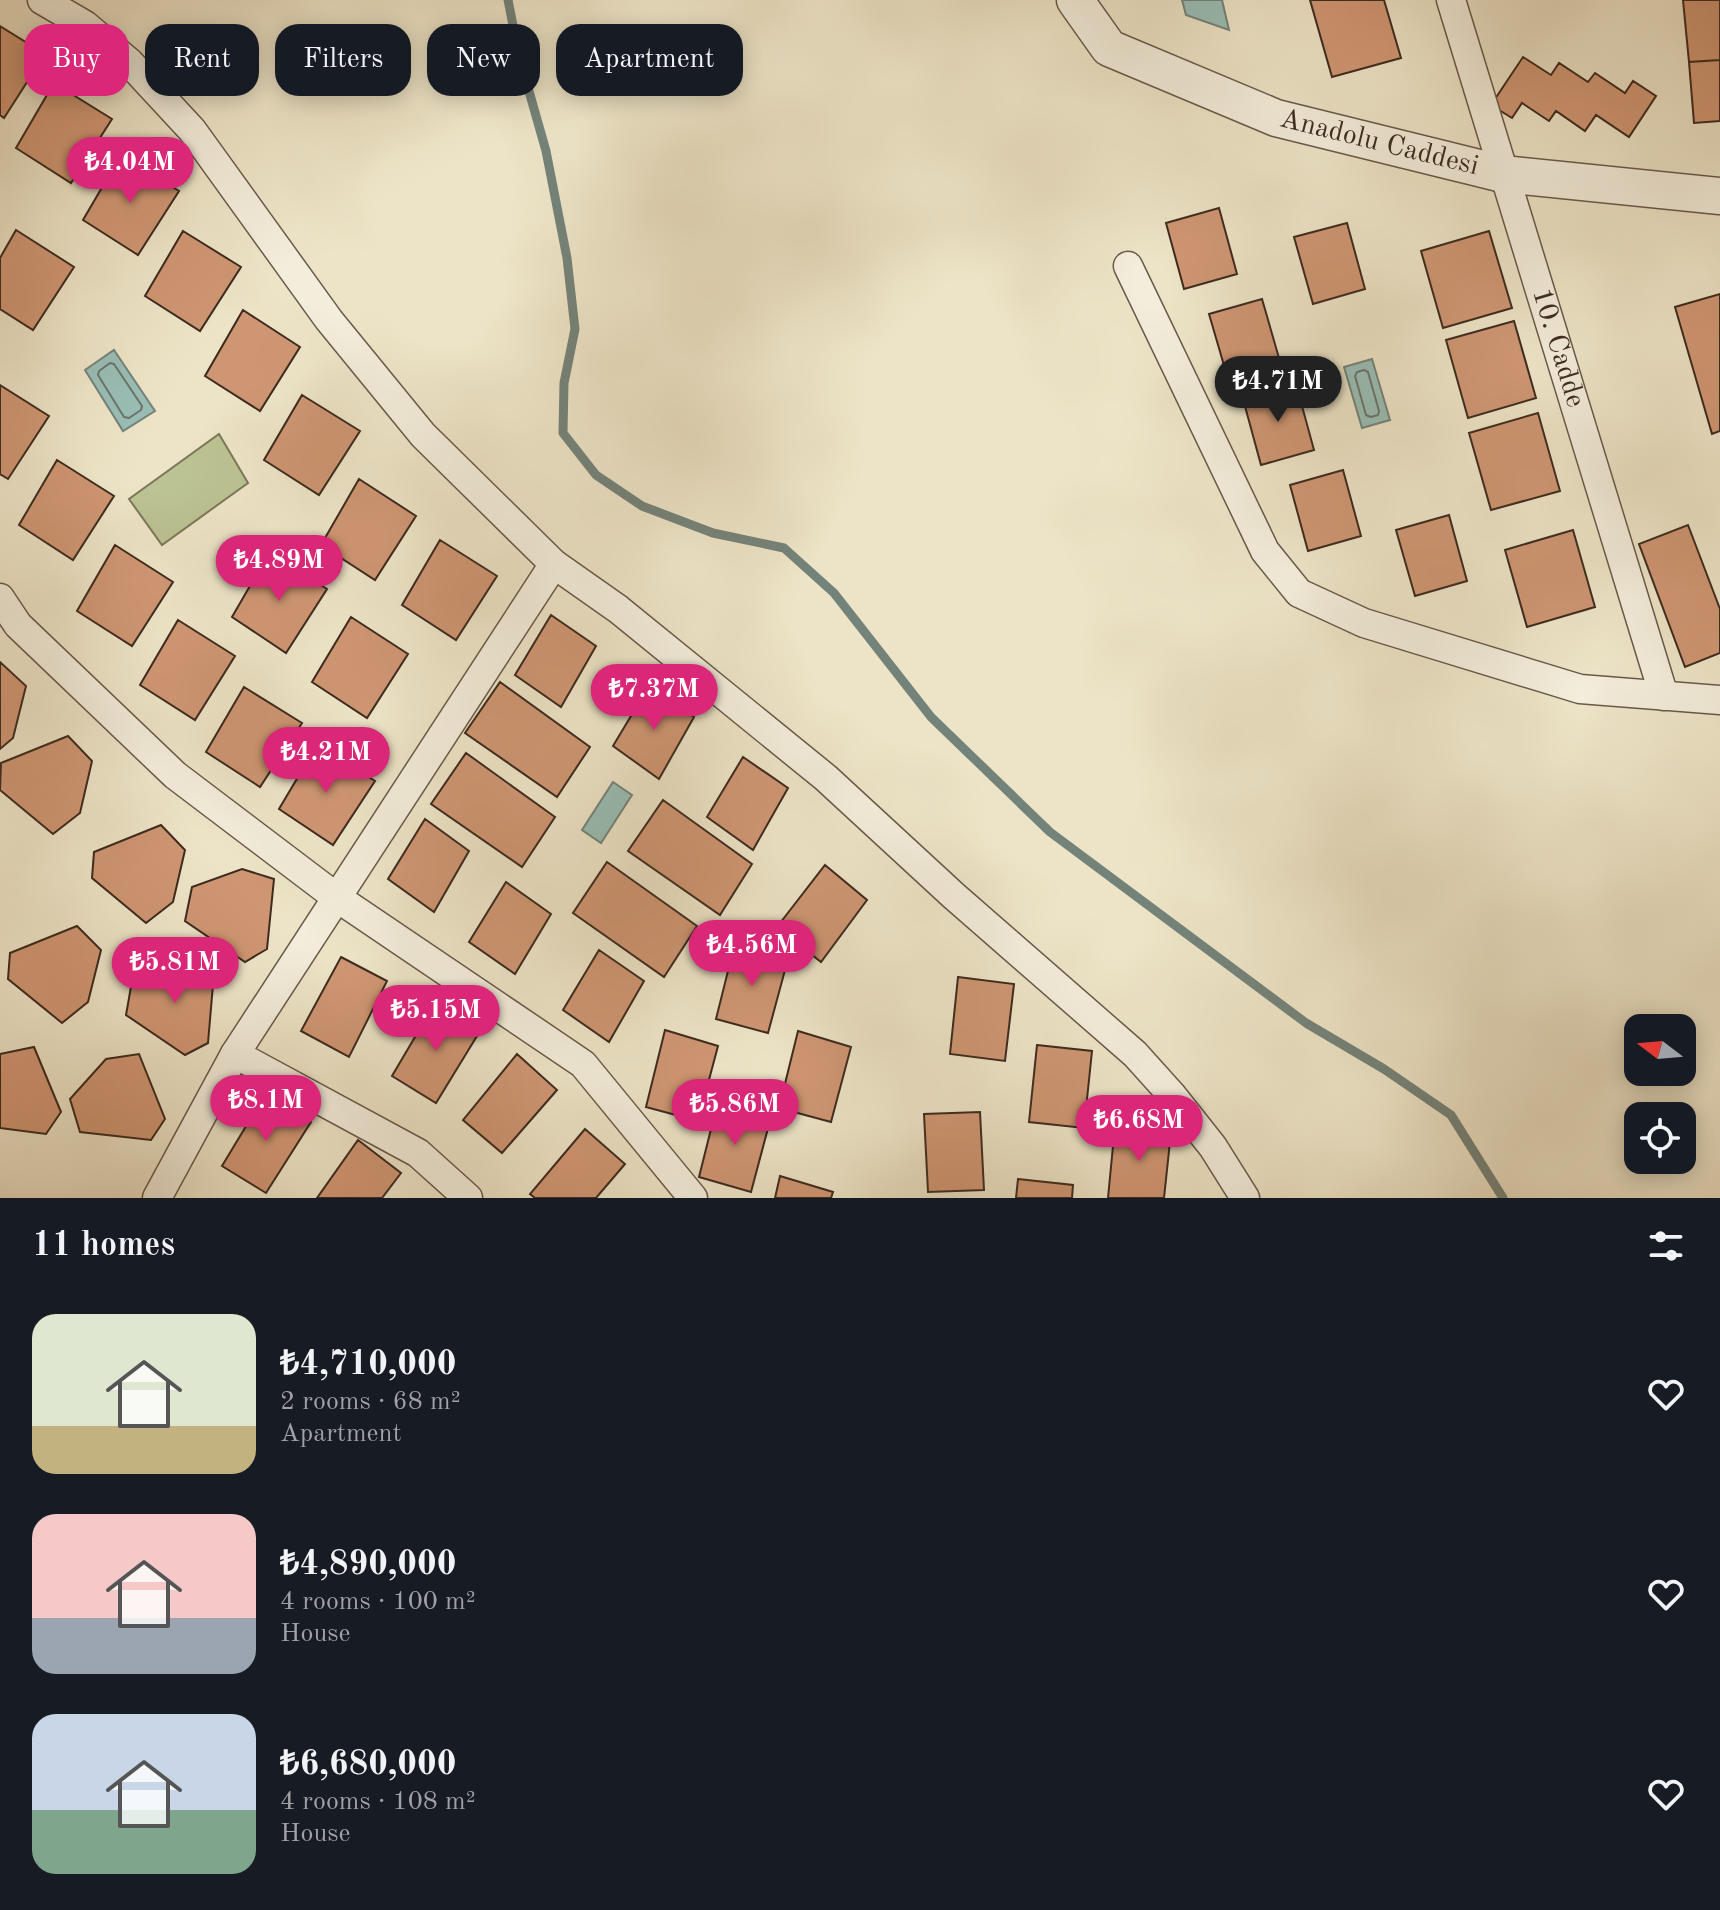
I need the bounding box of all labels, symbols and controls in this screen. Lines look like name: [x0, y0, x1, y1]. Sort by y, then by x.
chip: Buy: [24, 24, 129, 96]
chip: Rent: [145, 24, 259, 96]
chip: Filters: [275, 24, 411, 96]
chip: New: [427, 24, 540, 96]
chip: Apartment: [556, 24, 743, 96]
street label: Anadolu Caddesi: [1277, 105, 1481, 181]
pin: ₺4.04M: [65, 137, 195, 205]
text: ₺4.04M: [85, 150, 175, 176]
street label: 10. Cadde: [1526, 285, 1589, 411]
pin: ₺4.71M: [1213, 356, 1343, 424]
text: ₺4.71M: [1233, 369, 1323, 395]
pin: ₺4.89M: [214, 535, 344, 603]
text: ₺4.89M: [234, 548, 324, 574]
pin: ₺7.37M: [589, 664, 719, 732]
text: ₺7.37M: [609, 677, 699, 703]
pin: ₺4.21M: [261, 727, 391, 795]
text: ₺4.21M: [281, 740, 371, 766]
pin: ₺4.56M: [687, 920, 817, 988]
text: ₺4.56M: [707, 933, 797, 959]
pin: ₺5.81M: [110, 937, 240, 1005]
text: ₺5.81M: [130, 950, 220, 976]
pin: ₺5.15M: [371, 985, 501, 1053]
text: ₺5.15M: [391, 998, 481, 1024]
north arrow: [1624, 1014, 1696, 1086]
map controls: [1624, 1014, 1696, 1174]
pin: ₺8.1M: [210, 1075, 322, 1143]
pin: ₺5.86M: [670, 1079, 800, 1147]
text: ₺8.1M: [228, 1088, 304, 1114]
text: ₺5.86M: [690, 1092, 780, 1118]
pin: ₺6.68M: [1074, 1095, 1204, 1163]
button: locate: [1624, 1102, 1696, 1174]
text: ₺6.68M: [1094, 1108, 1184, 1134]
icon: filters: [1644, 1224, 1688, 1268]
text: 11 homes: [32, 1229, 175, 1263]
icon: home: [96, 1346, 192, 1442]
text: ₺4,710,000: [280, 1348, 457, 1382]
icon: heart: [1644, 1372, 1688, 1416]
text: 2 rooms · 68 m²: [280, 1389, 461, 1415]
text: Apartment: [280, 1421, 402, 1447]
icon: home: [96, 1546, 192, 1642]
text: ₺4,890,000: [280, 1548, 457, 1582]
icon: heart: [1644, 1572, 1688, 1616]
text: 4 rooms · 100 m²: [280, 1589, 476, 1615]
text: House: [280, 1621, 351, 1647]
icon: home: [96, 1746, 192, 1842]
text: ₺6,680,000: [280, 1748, 457, 1782]
icon: heart: [1644, 1772, 1688, 1816]
text: 4 rooms · 108 m²: [280, 1789, 476, 1815]
text: House: [280, 1821, 351, 1847]

